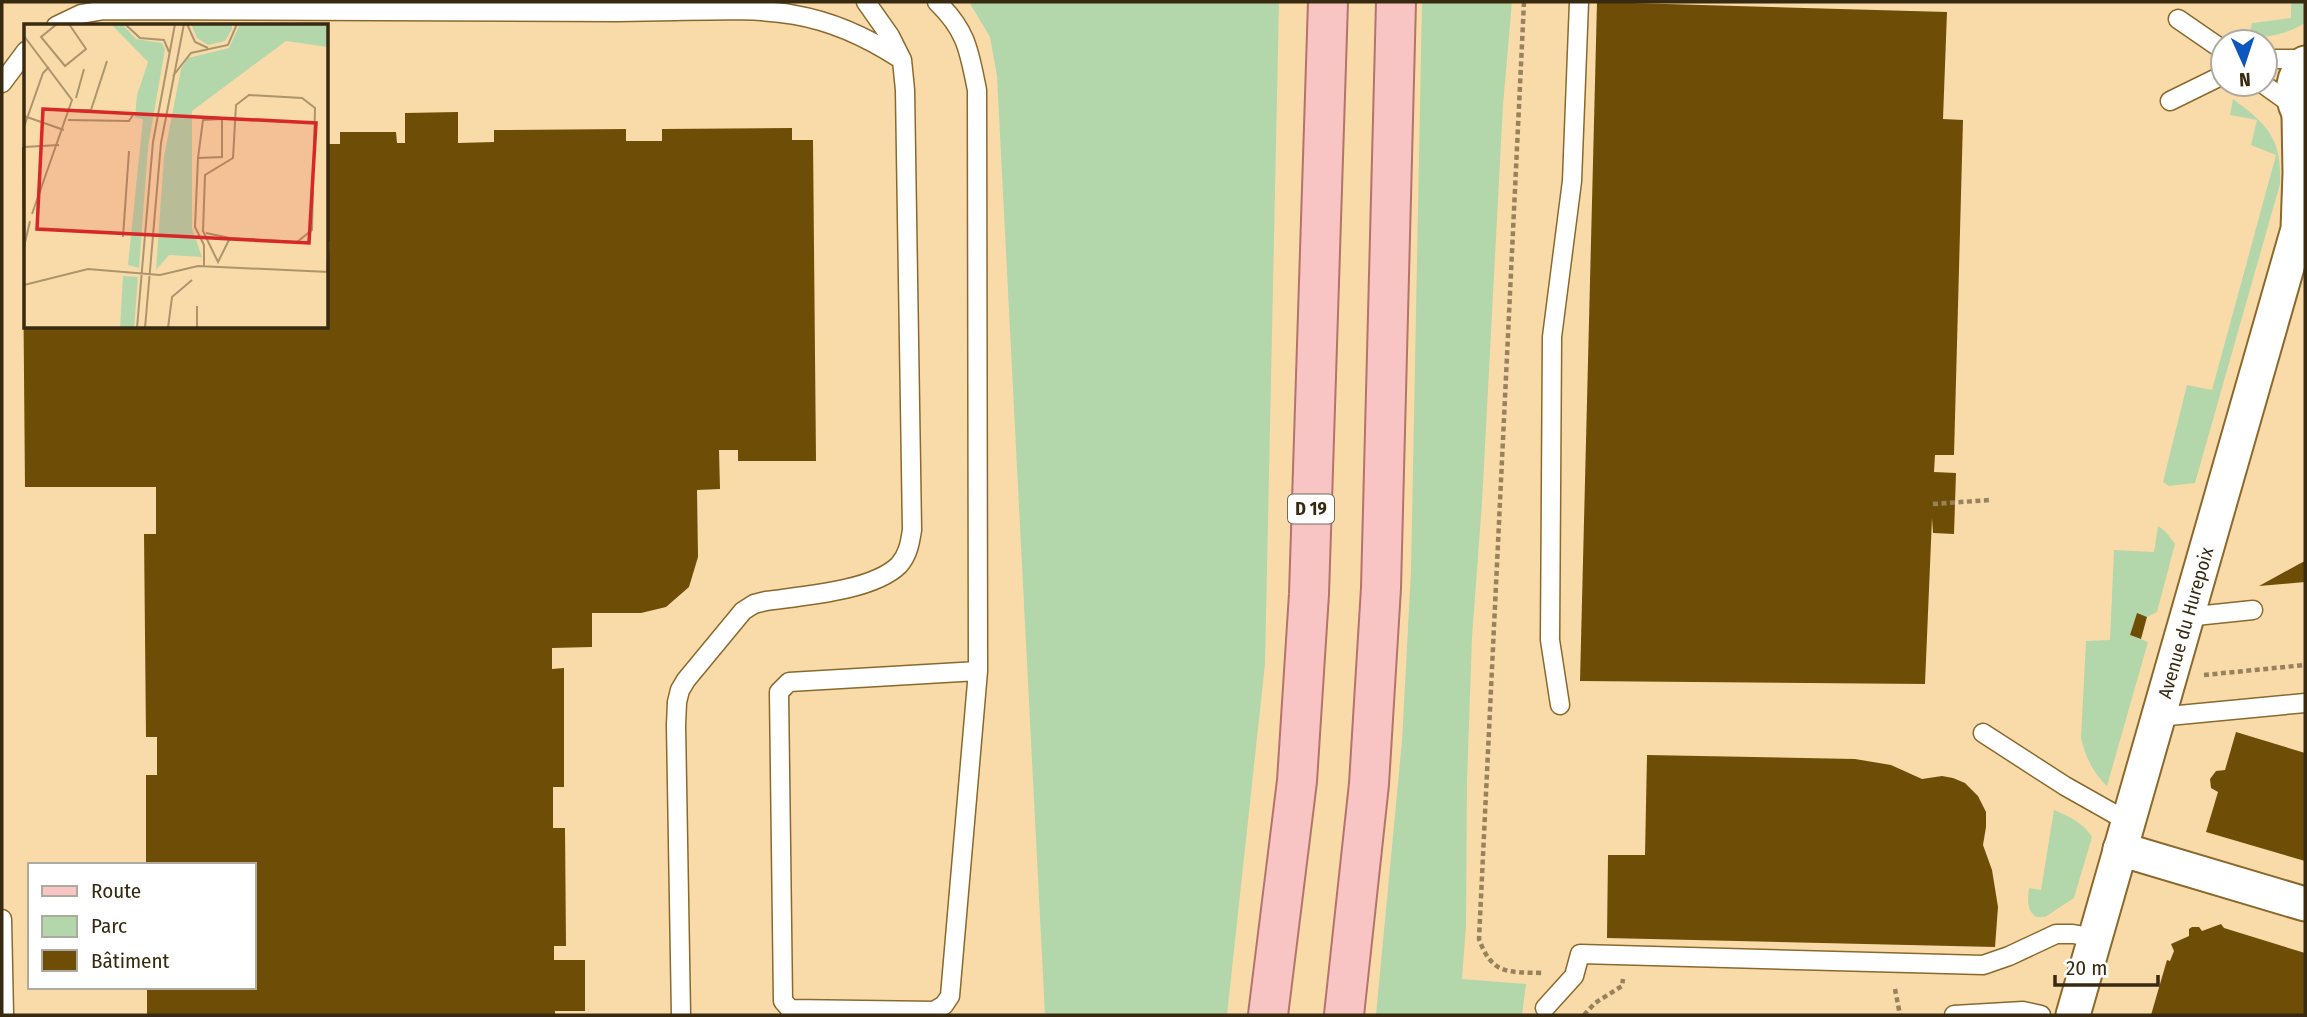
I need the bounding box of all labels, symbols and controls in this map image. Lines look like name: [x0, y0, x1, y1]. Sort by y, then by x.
inset map: [24, 24, 329, 329]
north arrow: [2209, 28, 2279, 98]
text: N: [2239, 68, 2251, 91]
road number: D 19: [1288, 494, 1334, 524]
street label: Avenue du Hurepoix: [2153, 544, 2218, 701]
legend: [28, 863, 256, 989]
text: Route: [91, 878, 141, 904]
text: Parc: [91, 913, 127, 939]
scale bar: [2055, 944, 2158, 988]
text: Bâtiment: [91, 948, 170, 974]
text: 20 m: [2066, 955, 2107, 981]

